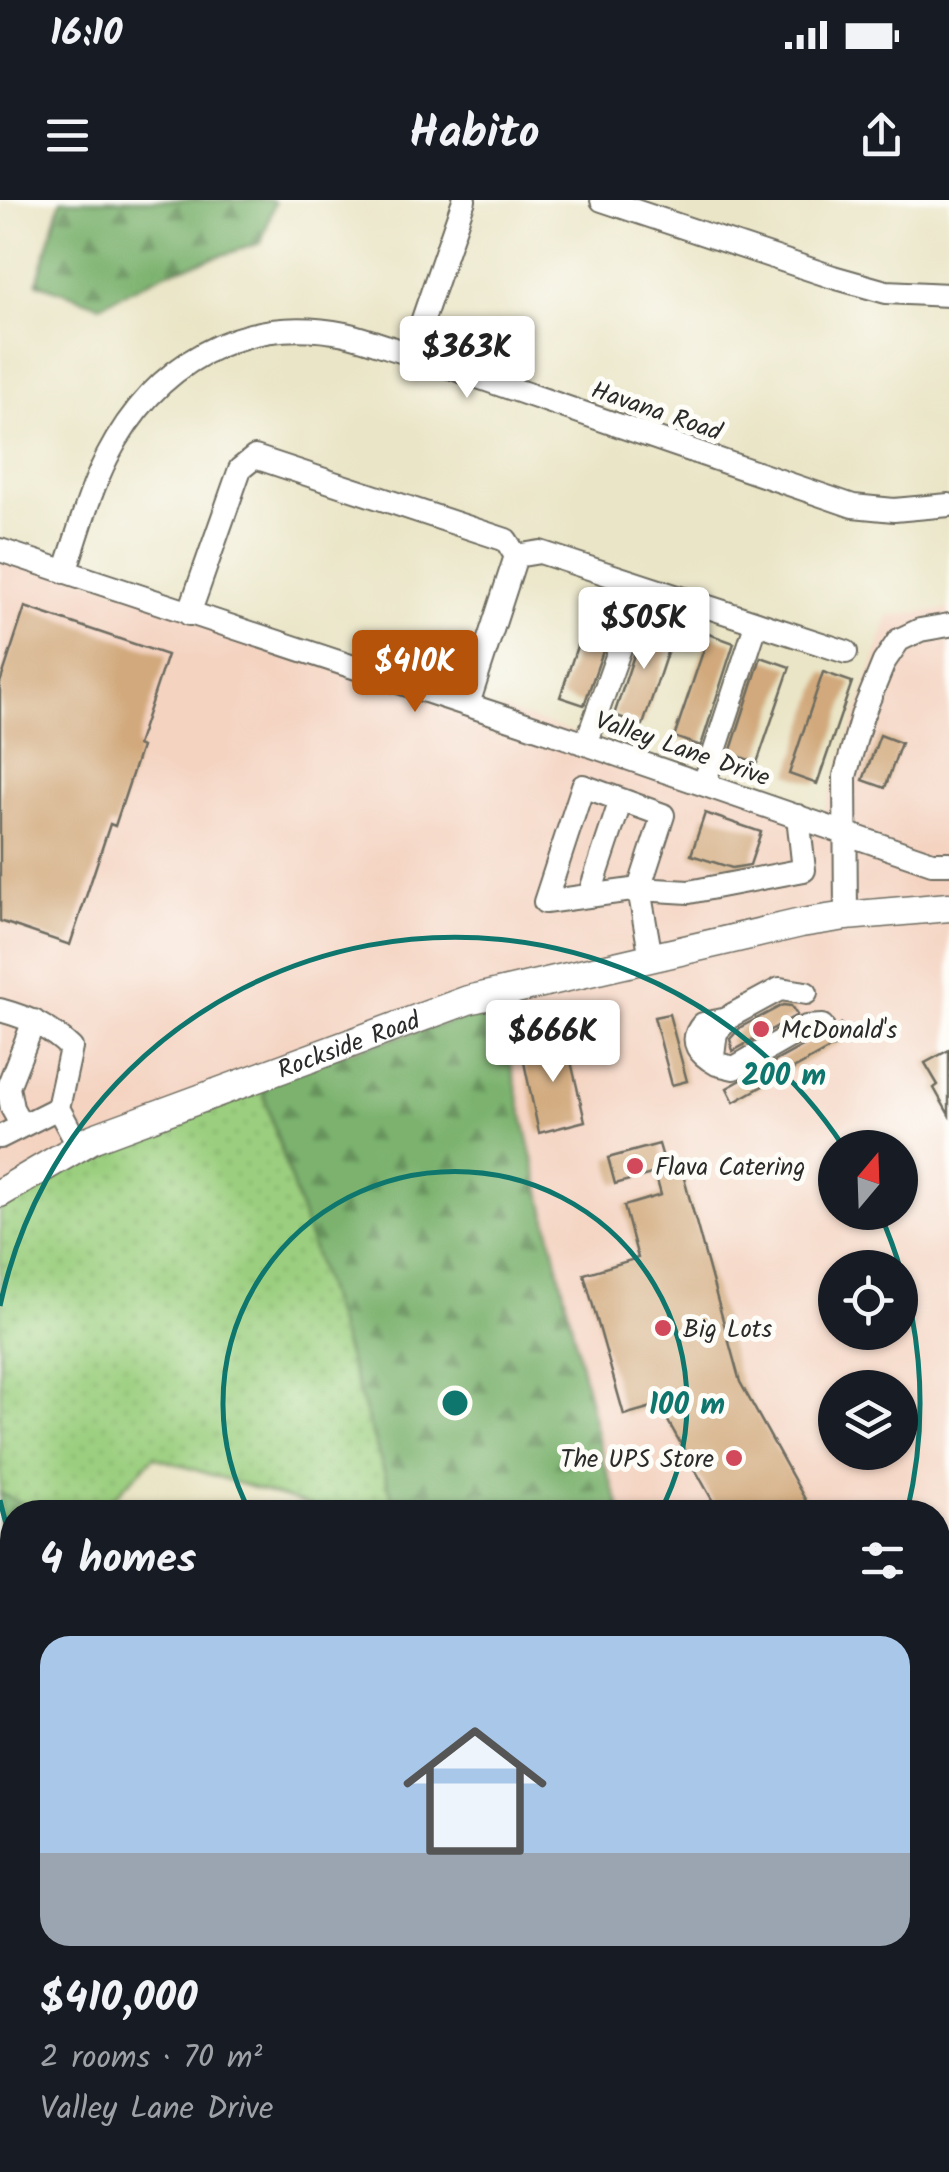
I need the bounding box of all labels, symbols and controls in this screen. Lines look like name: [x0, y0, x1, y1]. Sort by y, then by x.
text: 16:10: [50, 5, 122, 65]
text: Habito: [409, 99, 540, 171]
icon: menu: [40, 108, 95, 163]
icon: share: [854, 108, 909, 163]
pin: $363K: [397, 316, 537, 401]
text: $363K: [422, 323, 512, 374]
street label: Havana Road: [586, 371, 729, 453]
pin: $505K: [574, 587, 714, 672]
text: $505K: [600, 594, 688, 645]
pin: $410K: [345, 630, 485, 715]
text: $410K: [374, 637, 456, 688]
street label: Valley Lane Drive: [590, 701, 775, 798]
pin: $666K: [483, 1000, 623, 1085]
street label: Rockside Road: [272, 1001, 427, 1091]
text: $666K: [508, 1007, 598, 1058]
place label: McDonald's: [781, 1011, 898, 1051]
marker: McDonald's: [750, 1018, 772, 1040]
text: 200 m: [742, 1053, 826, 1101]
north arrow: [818, 1130, 918, 1230]
map controls: [818, 1130, 918, 1470]
place label: Flava Catering: [655, 1148, 805, 1188]
marker: Flava Catering: [624, 1155, 646, 1177]
button: locate: [818, 1250, 918, 1350]
place label: Big Lots: [683, 1310, 772, 1350]
marker: Big Lots: [652, 1317, 674, 1339]
button: layers: [818, 1370, 918, 1470]
text: 100 m: [649, 1382, 725, 1430]
centre of rings: [437, 1385, 473, 1421]
place label: The UPS Store: [560, 1440, 714, 1480]
marker: The UPS Store: [723, 1447, 745, 1469]
text: 4 homes: [40, 1527, 196, 1594]
icon: filters: [855, 1533, 910, 1588]
icon: home: [385, 1701, 565, 1881]
text: $410,000: [40, 1966, 198, 2033]
text: 2 rooms · 70 m²: [40, 2033, 262, 2084]
text: Valley Lane Drive: [40, 2084, 273, 2135]

